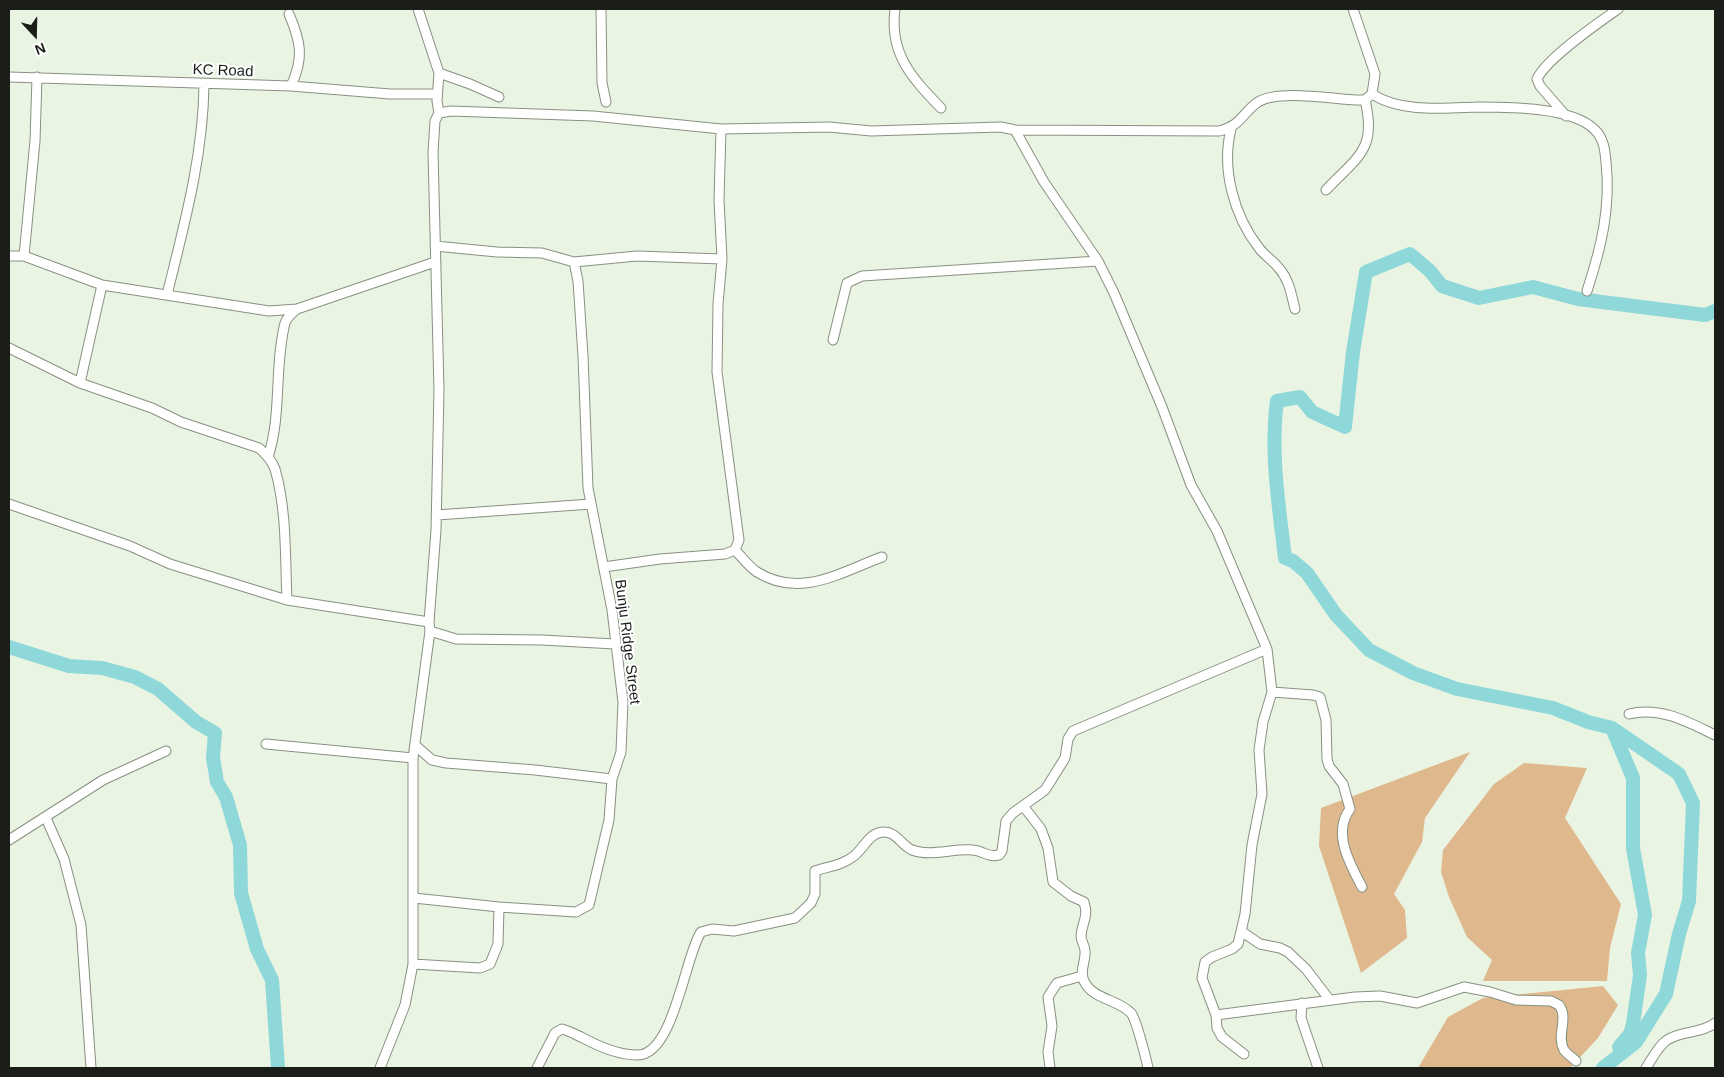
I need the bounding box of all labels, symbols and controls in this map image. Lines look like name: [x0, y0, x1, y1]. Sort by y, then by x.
north arrow: [10, 10, 60, 60]
text: N: [33, 40, 48, 58]
street label: KC Road: [192, 61, 254, 81]
street label: Bunju Ridge Street: [610, 578, 644, 706]

